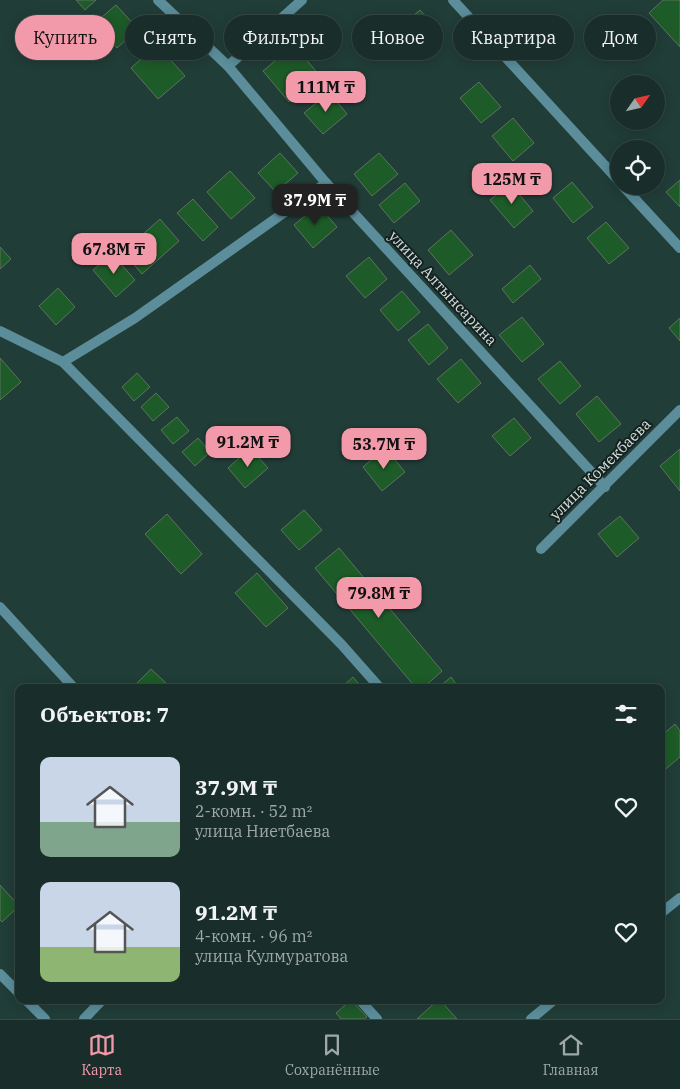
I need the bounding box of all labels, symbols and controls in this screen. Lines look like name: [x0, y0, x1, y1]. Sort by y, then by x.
chip: Купить: [15, 15, 115, 60]
chip: Снять: [125, 15, 214, 60]
chip: Фильтры: [224, 15, 342, 60]
chip: Новое: [352, 15, 443, 60]
chip: Квартира: [453, 15, 574, 60]
chip: Дом: [584, 15, 656, 60]
pin: 111M ₸: [285, 70, 367, 113]
north arrow: [610, 75, 665, 130]
map controls: [610, 75, 665, 195]
text: 111M ₸: [297, 77, 355, 97]
button: locate: [610, 140, 665, 195]
pin: 125M ₸: [471, 162, 553, 205]
text: 125M ₸: [483, 169, 541, 189]
pin: 37.9M ₸: [269, 184, 361, 226]
text: 37.9M ₸: [284, 190, 346, 210]
street label: улица Алтынсарина: [385, 227, 501, 349]
pin: 67.8M ₸: [68, 232, 160, 275]
text: 67.8M ₸: [83, 239, 145, 259]
street label: улица Комекбаева: [545, 414, 655, 524]
pin: 91.2M ₸: [202, 426, 294, 468]
pin: 53.7M ₸: [338, 428, 430, 470]
text: 91.2M ₸: [217, 432, 279, 452]
text: 53.7M ₸: [353, 434, 415, 454]
pin: 79.8M ₸: [333, 576, 425, 619]
text: 79.8M ₸: [348, 583, 410, 603]
text: Объектов: 7: [40, 700, 169, 728]
icon: filters: [612, 700, 640, 728]
text: 37.9M ₸: [195, 773, 278, 801]
icon: home: [80, 777, 140, 837]
icon: heart: [612, 793, 640, 821]
text: 2-комн. · 52 m²: [195, 801, 312, 821]
text: улица Ниетбаева: [195, 821, 330, 841]
text: 91.2M ₸: [195, 898, 278, 926]
icon: home: [80, 902, 140, 962]
icon: heart: [612, 918, 640, 946]
text: 4-комн. · 96 m²: [195, 926, 312, 946]
text: улица Кулмуратова: [195, 946, 348, 966]
tab: Карта: [81, 1031, 122, 1079]
tab: Сохранённые: [285, 1031, 380, 1079]
tab: Главная: [543, 1031, 599, 1079]

